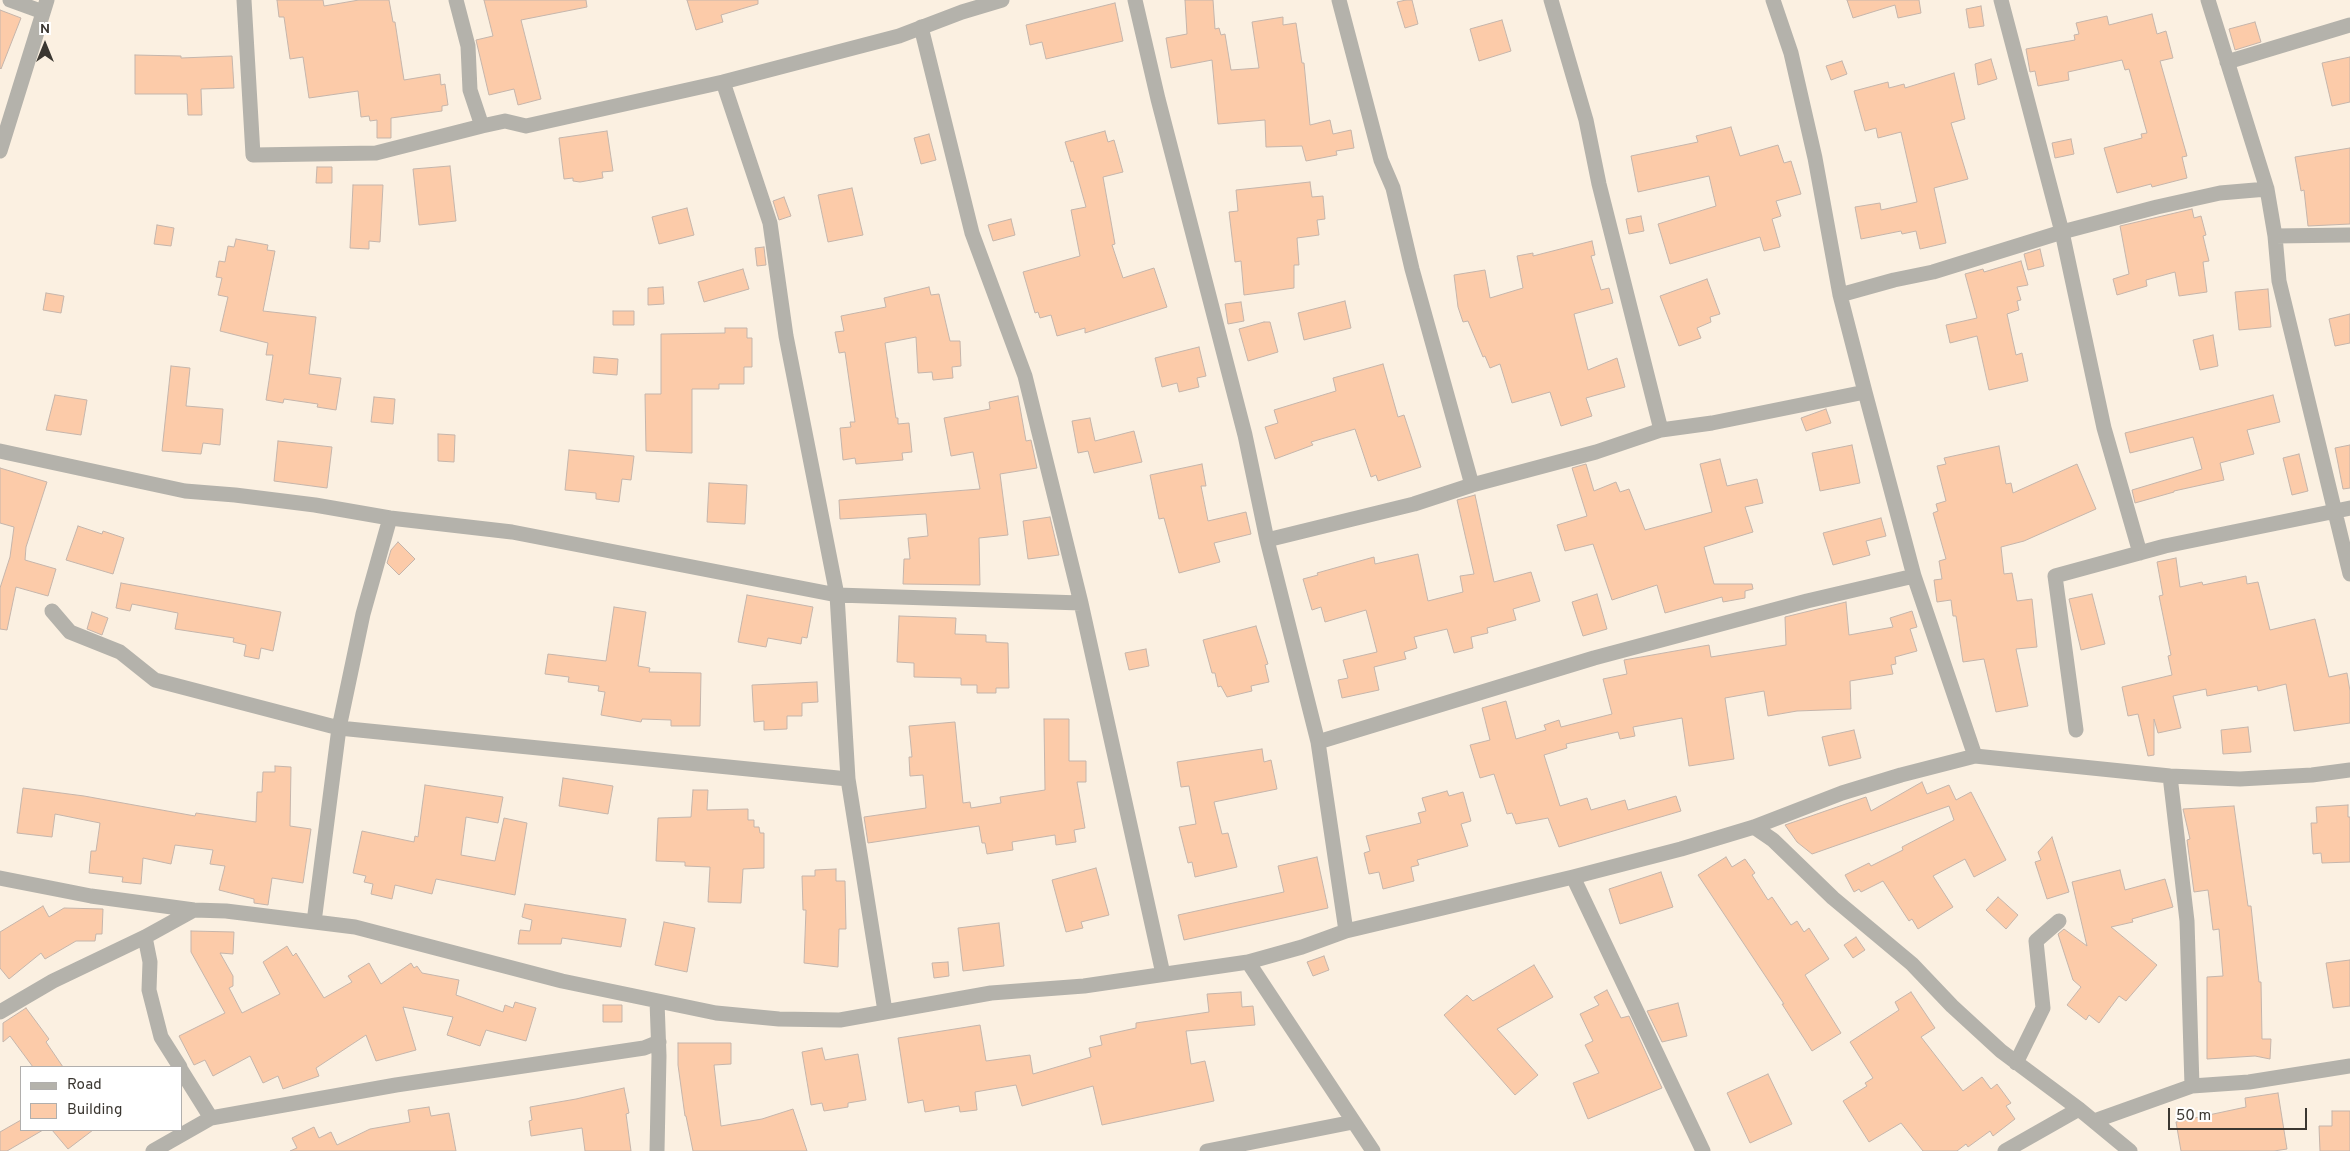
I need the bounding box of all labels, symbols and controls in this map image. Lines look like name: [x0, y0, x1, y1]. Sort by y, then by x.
north arrow: [20, 20, 70, 70]
text: N: [40, 21, 50, 38]
legend: [20, 1066, 182, 1131]
text: Road: [67, 1076, 102, 1095]
scale bar: [2170, 1098, 2309, 1130]
text: Building: [67, 1101, 122, 1120]
text: 50 m: [2176, 1107, 2211, 1126]

